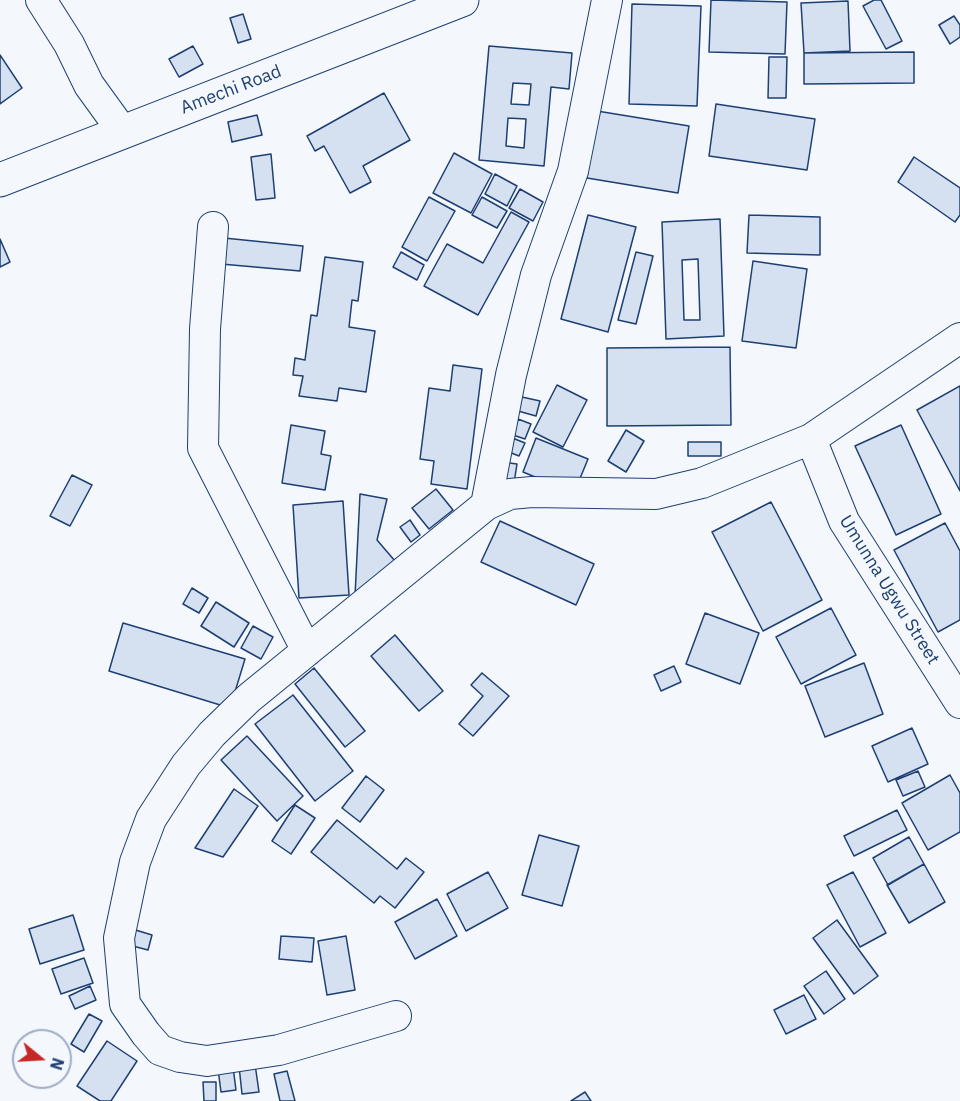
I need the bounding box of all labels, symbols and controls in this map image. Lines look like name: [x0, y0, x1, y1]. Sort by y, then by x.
street label: Amechi Road: [177, 61, 285, 119]
street label: Umunna Ugwu Street: [834, 511, 944, 669]
north arrow: [12, 1029, 72, 1089]
text: N: [46, 1055, 69, 1073]

